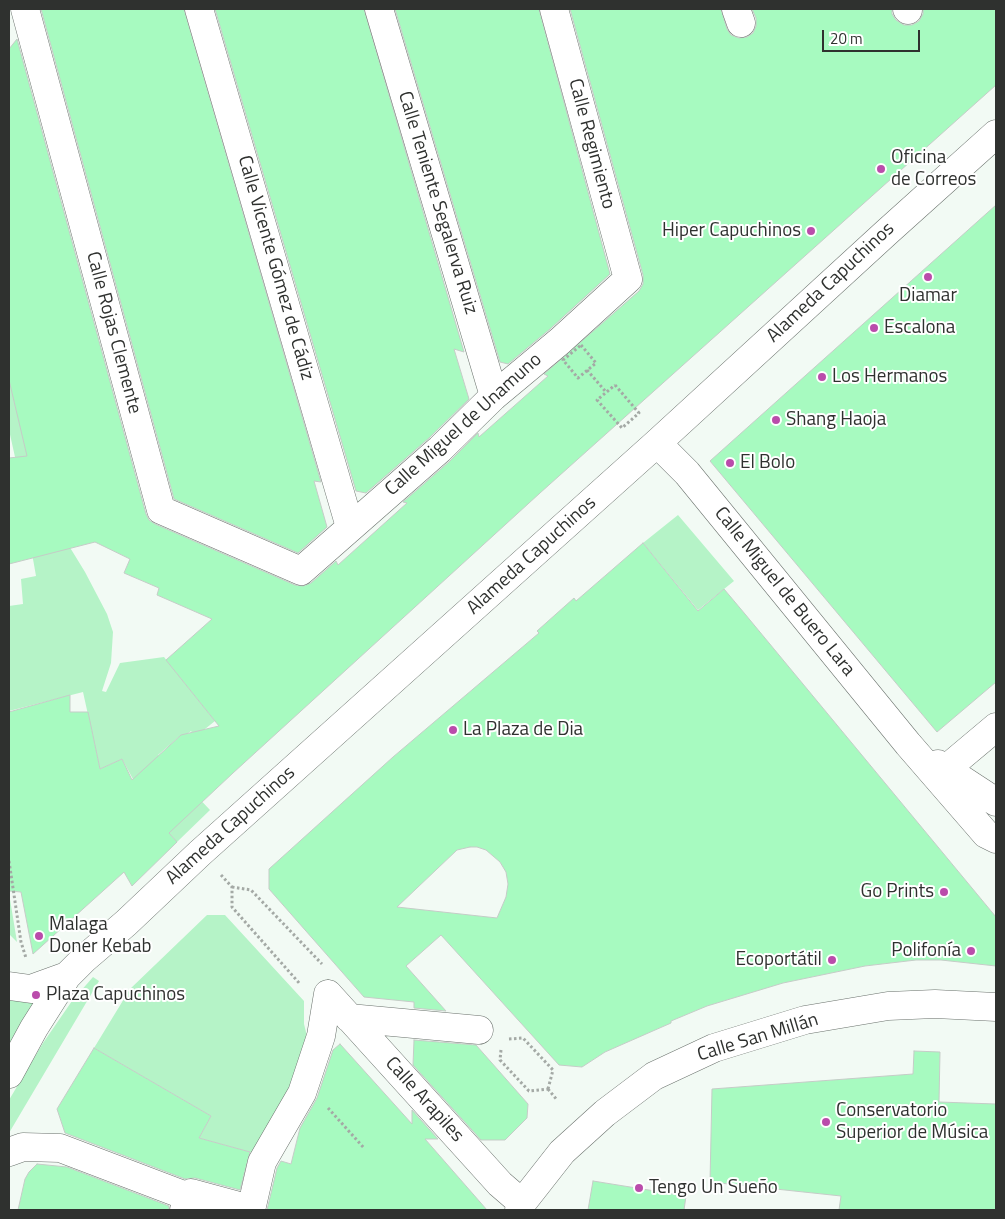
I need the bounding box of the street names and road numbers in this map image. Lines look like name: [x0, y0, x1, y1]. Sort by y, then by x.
street label: Calle Regimiento: [563, 76, 619, 212]
street label: Calle Teniente Segalerva Ruiz: [392, 89, 482, 317]
street label: Calle Vicente Gómez de Cádiz: [232, 153, 318, 383]
street label: Alameda Capuchinos: [762, 218, 900, 348]
street label: Calle Rojas Clemente: [80, 249, 146, 417]
street label: Calle Miguel de Unamuno: [381, 349, 547, 501]
street label: Alameda Capuchinos: [463, 492, 601, 620]
street label: Calle Miguel de Buero Lara: [709, 503, 859, 681]
street label: Alameda Capuchinos: [162, 762, 300, 890]
street label: Calle San Millán: [695, 1009, 821, 1067]
street label: Calle Arapiles: [380, 1053, 468, 1147]

